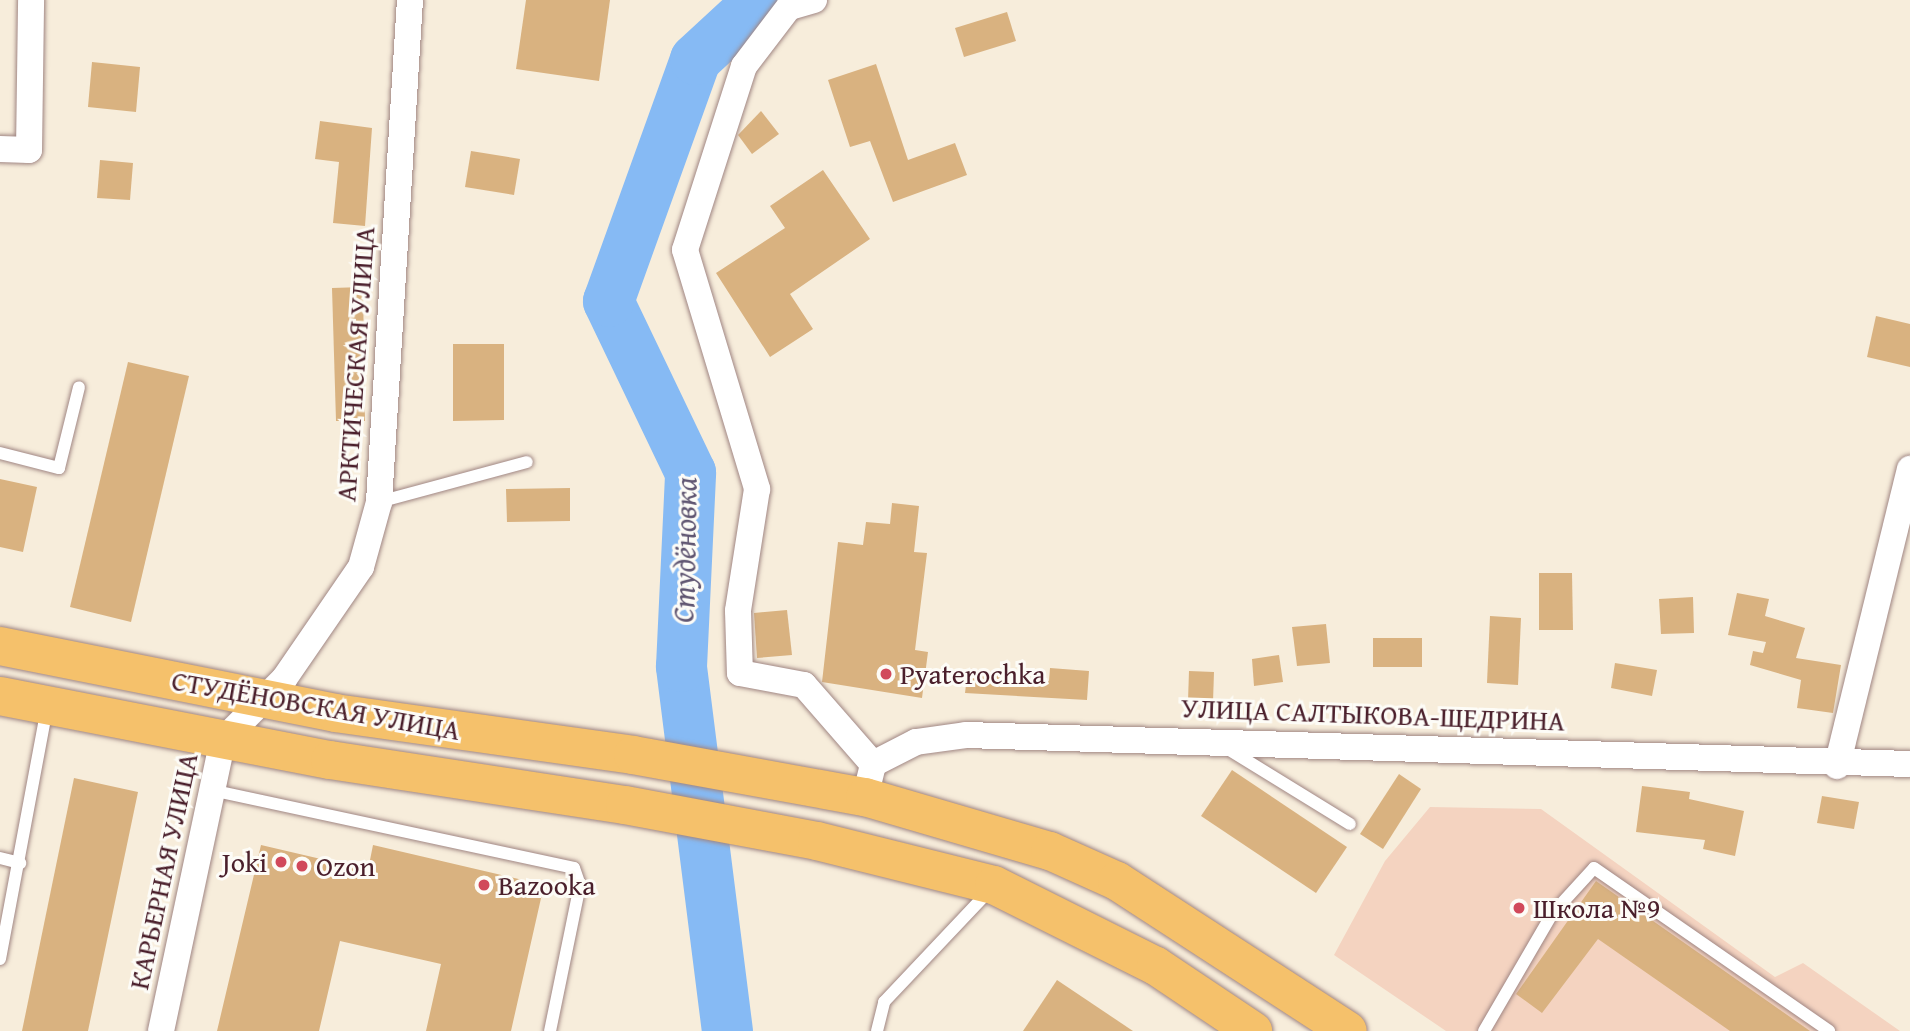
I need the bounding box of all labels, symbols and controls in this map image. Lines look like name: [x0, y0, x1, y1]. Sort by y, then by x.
street label: АРКТИЧЕСКАЯ УЛИЦА: [329, 225, 381, 503]
water label: Студёновка: [665, 477, 703, 623]
place label: Pyaterochka: [900, 657, 1045, 691]
street label: СТУДЁНОВСКАЯ УЛИЦА: [169, 663, 463, 747]
marker: Pyaterochka: [878, 666, 894, 682]
street label: УЛИЦА САЛТЫКОВА-ЩЕДРИНА: [1180, 691, 1566, 737]
street label: КАРЬЕРНАЯ УЛИЦА: [122, 750, 204, 992]
place label: Joki: [222, 845, 267, 879]
place label: Ozon: [316, 849, 375, 883]
marker: Joki: [273, 854, 289, 870]
marker: Ozon: [294, 858, 310, 874]
place label: Bazooka: [498, 868, 595, 902]
marker: Bazooka: [476, 877, 492, 893]
place label: Школа №9: [1533, 891, 1660, 925]
marker: Школа №9: [1511, 900, 1527, 916]

